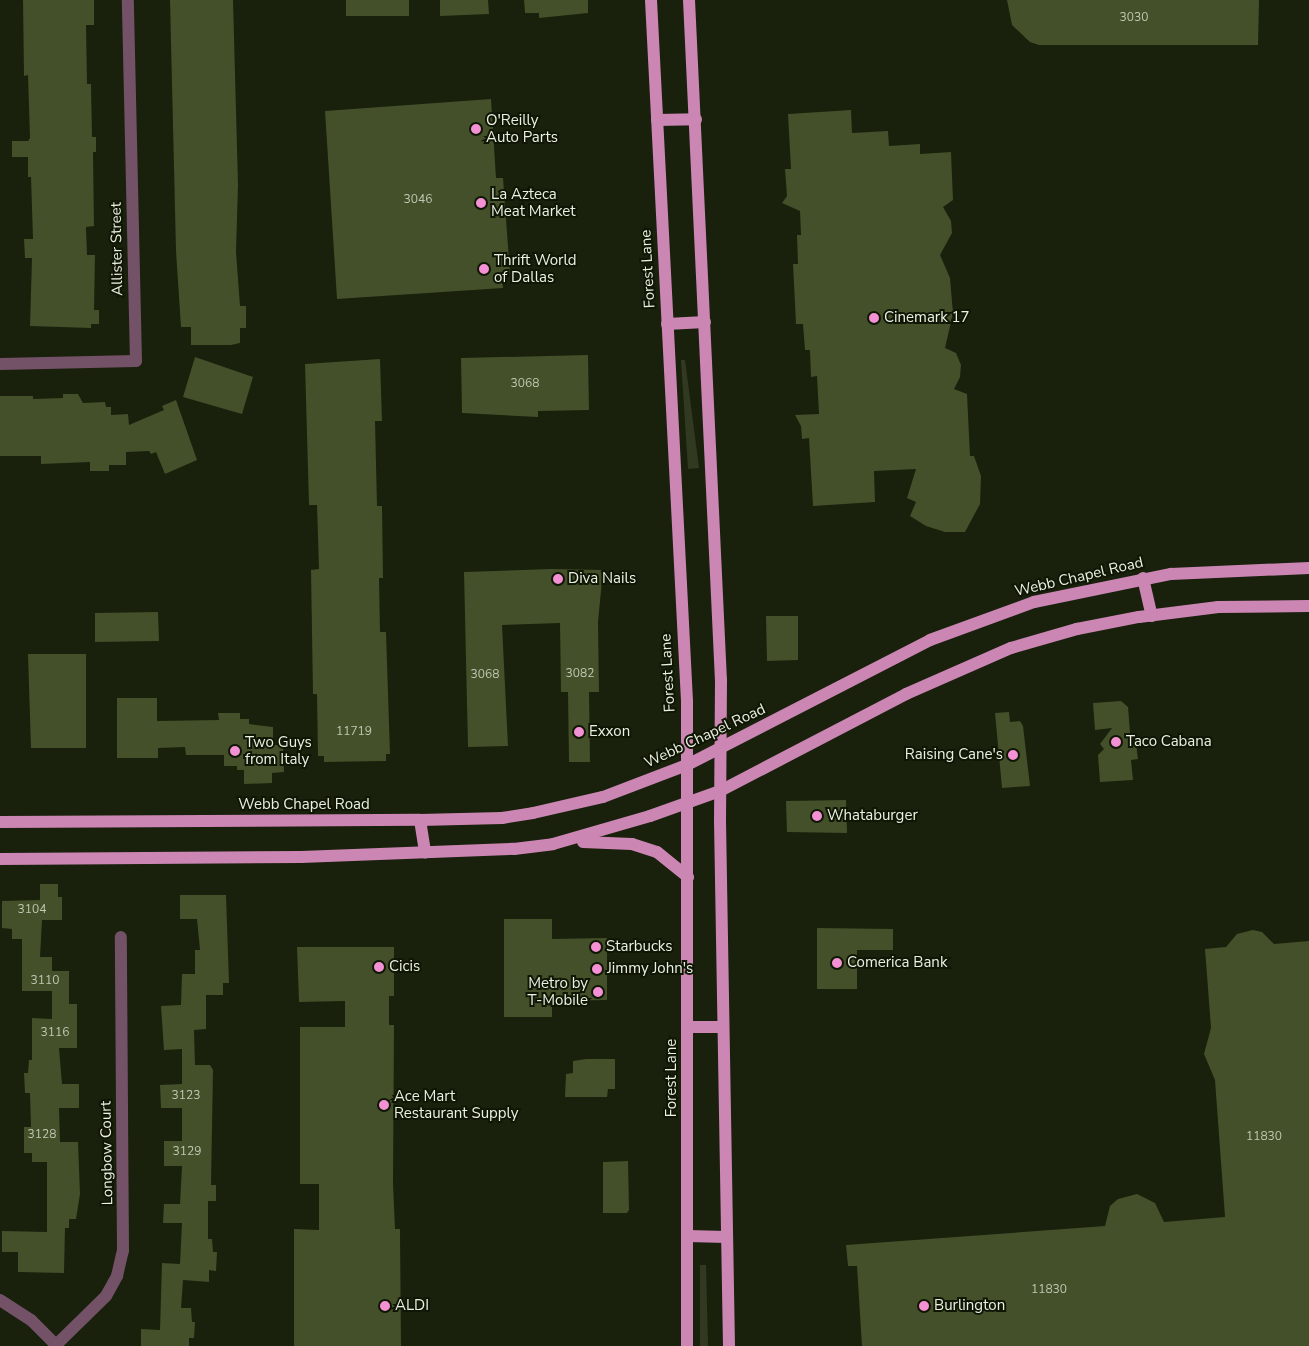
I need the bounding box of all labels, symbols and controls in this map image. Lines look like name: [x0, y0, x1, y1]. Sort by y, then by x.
house number: 3030: [1120, 11, 1148, 25]
place label: O'Reilly Auto Parts: [486, 111, 558, 146]
marker: O'Reilly Auto Parts: [470, 123, 482, 135]
place label: La Azteca Meat Market: [491, 185, 576, 220]
house number: 3046: [404, 193, 432, 207]
marker: La Azteca Meat Market: [475, 197, 487, 209]
street label: Allister Street: [107, 202, 127, 296]
street label: Forest Lane: [637, 229, 659, 309]
place label: Thrift World of Dallas: [494, 251, 577, 286]
marker: Thrift World of Dallas: [478, 263, 490, 275]
place label: Cinemark 17: [884, 309, 970, 327]
marker: Cinemark 17: [868, 312, 880, 324]
house number: 3068: [511, 377, 539, 391]
street label: Webb Chapel Road: [1013, 553, 1145, 601]
place label: Diva Nails: [568, 570, 636, 588]
marker: Diva Nails: [552, 573, 564, 585]
street label: Forest Lane: [657, 633, 679, 713]
house number: 3082: [566, 667, 594, 681]
house number: 3068: [471, 668, 499, 682]
street label: Webb Chapel Road: [642, 700, 768, 772]
place label: Exxon: [589, 723, 630, 741]
house number: 11719: [336, 725, 372, 739]
marker: Exxon: [573, 726, 585, 738]
place label: Two Guys from Italy: [245, 733, 312, 768]
place label: Taco Cabana: [1126, 733, 1212, 751]
marker: Taco Cabana: [1110, 736, 1122, 748]
marker: Two Guys from Italy: [229, 745, 241, 757]
place label: Raising Cane's: [905, 746, 1003, 764]
marker: Raising Cane's: [1007, 749, 1019, 761]
street label: Webb Chapel Road: [238, 796, 370, 814]
place label: Whataburger: [827, 807, 918, 825]
marker: Whataburger: [811, 810, 823, 822]
house number: 3104: [18, 903, 46, 917]
place label: Starbucks: [606, 938, 672, 956]
marker: Starbucks: [590, 941, 602, 953]
place label: Comerica Bank: [847, 954, 947, 972]
marker: Comerica Bank: [831, 957, 843, 969]
place label: Cicis: [389, 958, 420, 976]
place label: Jimmy John's: [607, 960, 693, 978]
marker: Cicis: [373, 961, 385, 973]
marker: Jimmy John's: [591, 963, 603, 975]
house number: 3110: [31, 974, 59, 988]
place label: Metro by T-Mobile: [528, 974, 588, 1009]
marker: Metro by T-Mobile: [592, 986, 604, 998]
house number: 3116: [41, 1026, 69, 1040]
street label: Forest Lane: [663, 1039, 681, 1117]
place label: Ace Mart Restaurant Supply: [394, 1087, 519, 1122]
house number: 3123: [172, 1089, 200, 1103]
marker: Ace Mart Restaurant Supply: [378, 1099, 390, 1111]
street label: Longbow Court: [97, 1101, 117, 1205]
house number: 3128: [28, 1128, 56, 1142]
house number: 11830: [1246, 1130, 1282, 1144]
house number: 3129: [173, 1145, 201, 1159]
house number: 11830: [1031, 1283, 1067, 1297]
place label: ALDI: [395, 1297, 429, 1315]
place label: Burlington: [934, 1297, 1005, 1315]
marker: ALDI: [379, 1300, 391, 1312]
marker: Burlington: [918, 1300, 930, 1312]

